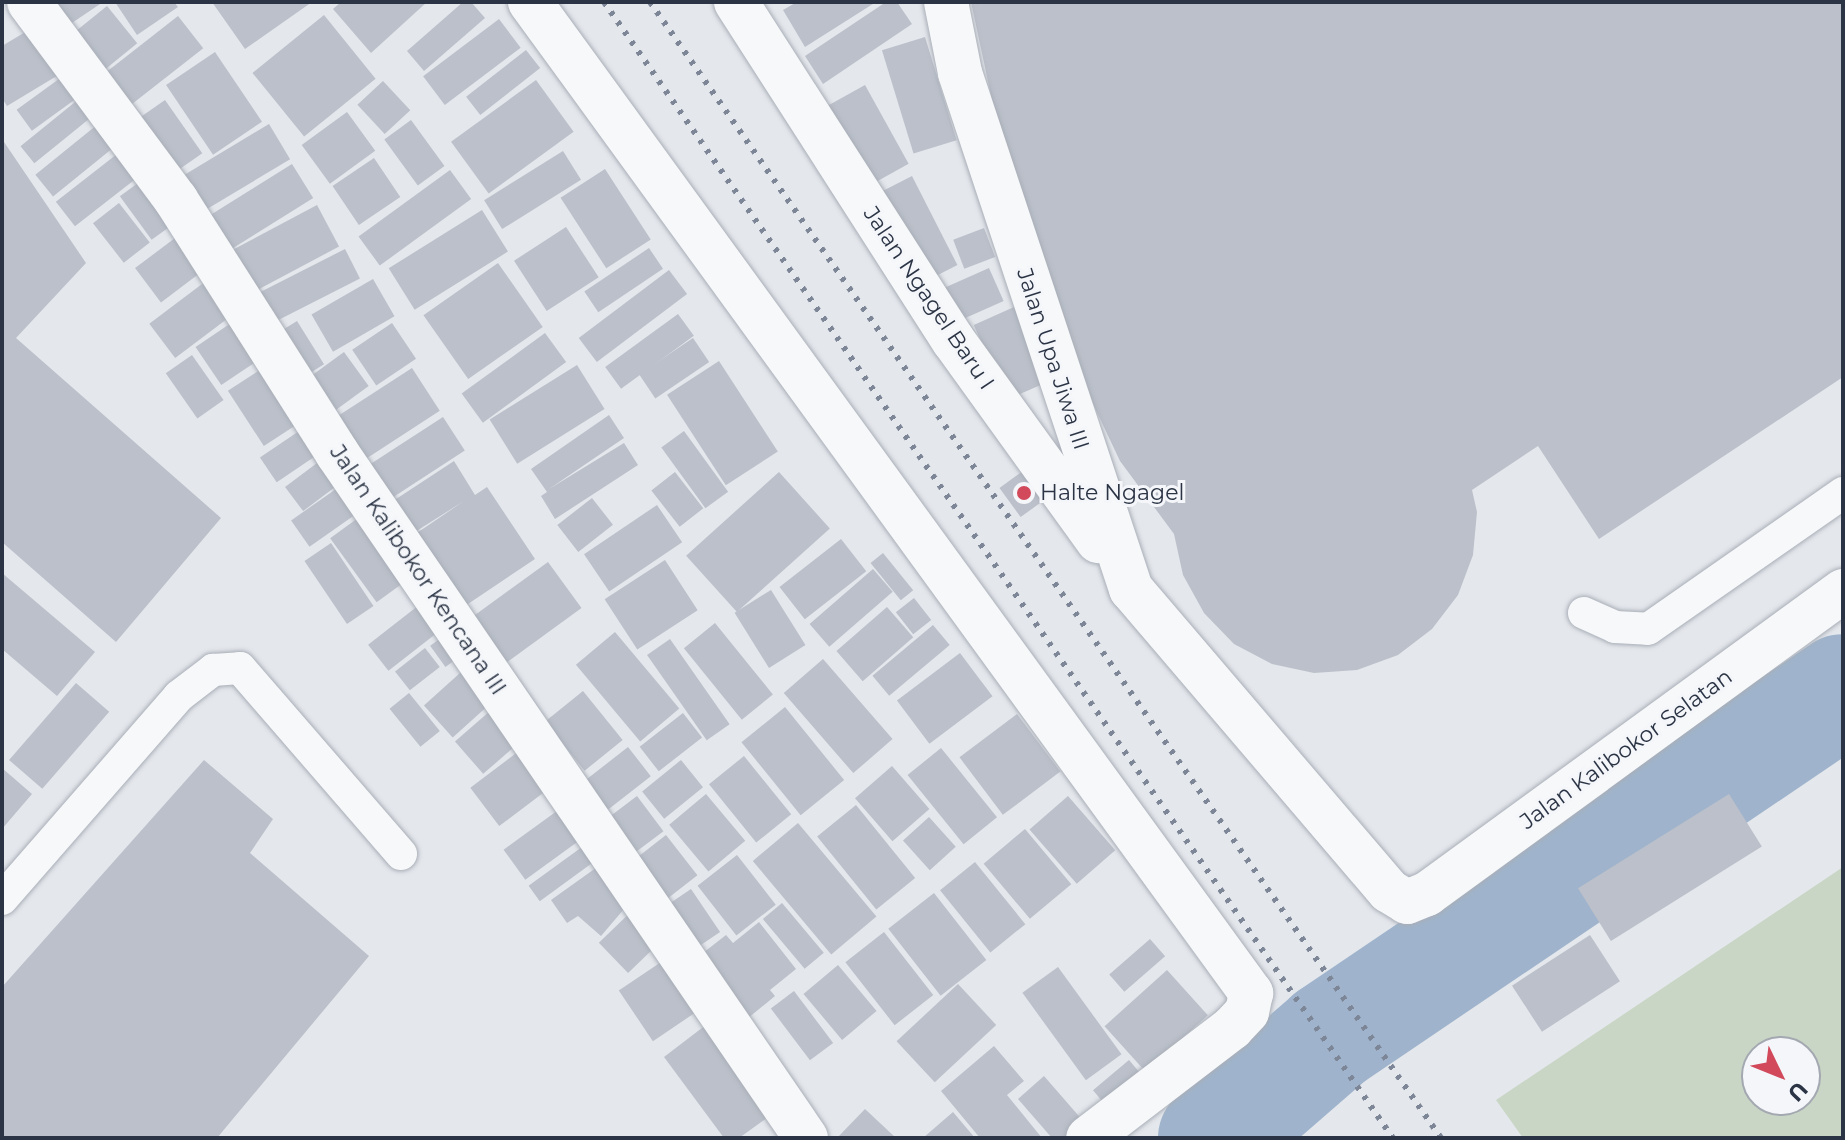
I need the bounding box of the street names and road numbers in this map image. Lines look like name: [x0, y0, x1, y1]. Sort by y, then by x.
street label: Jalan Ngagel Baru I: [858, 201, 1000, 395]
street label: Jalan Upa Jiwa III: [1011, 265, 1095, 453]
street label: Jalan Kalibokor Kencana III: [324, 440, 512, 700]
street label: Jalan Kalibokor Selatan: [1515, 663, 1737, 835]

